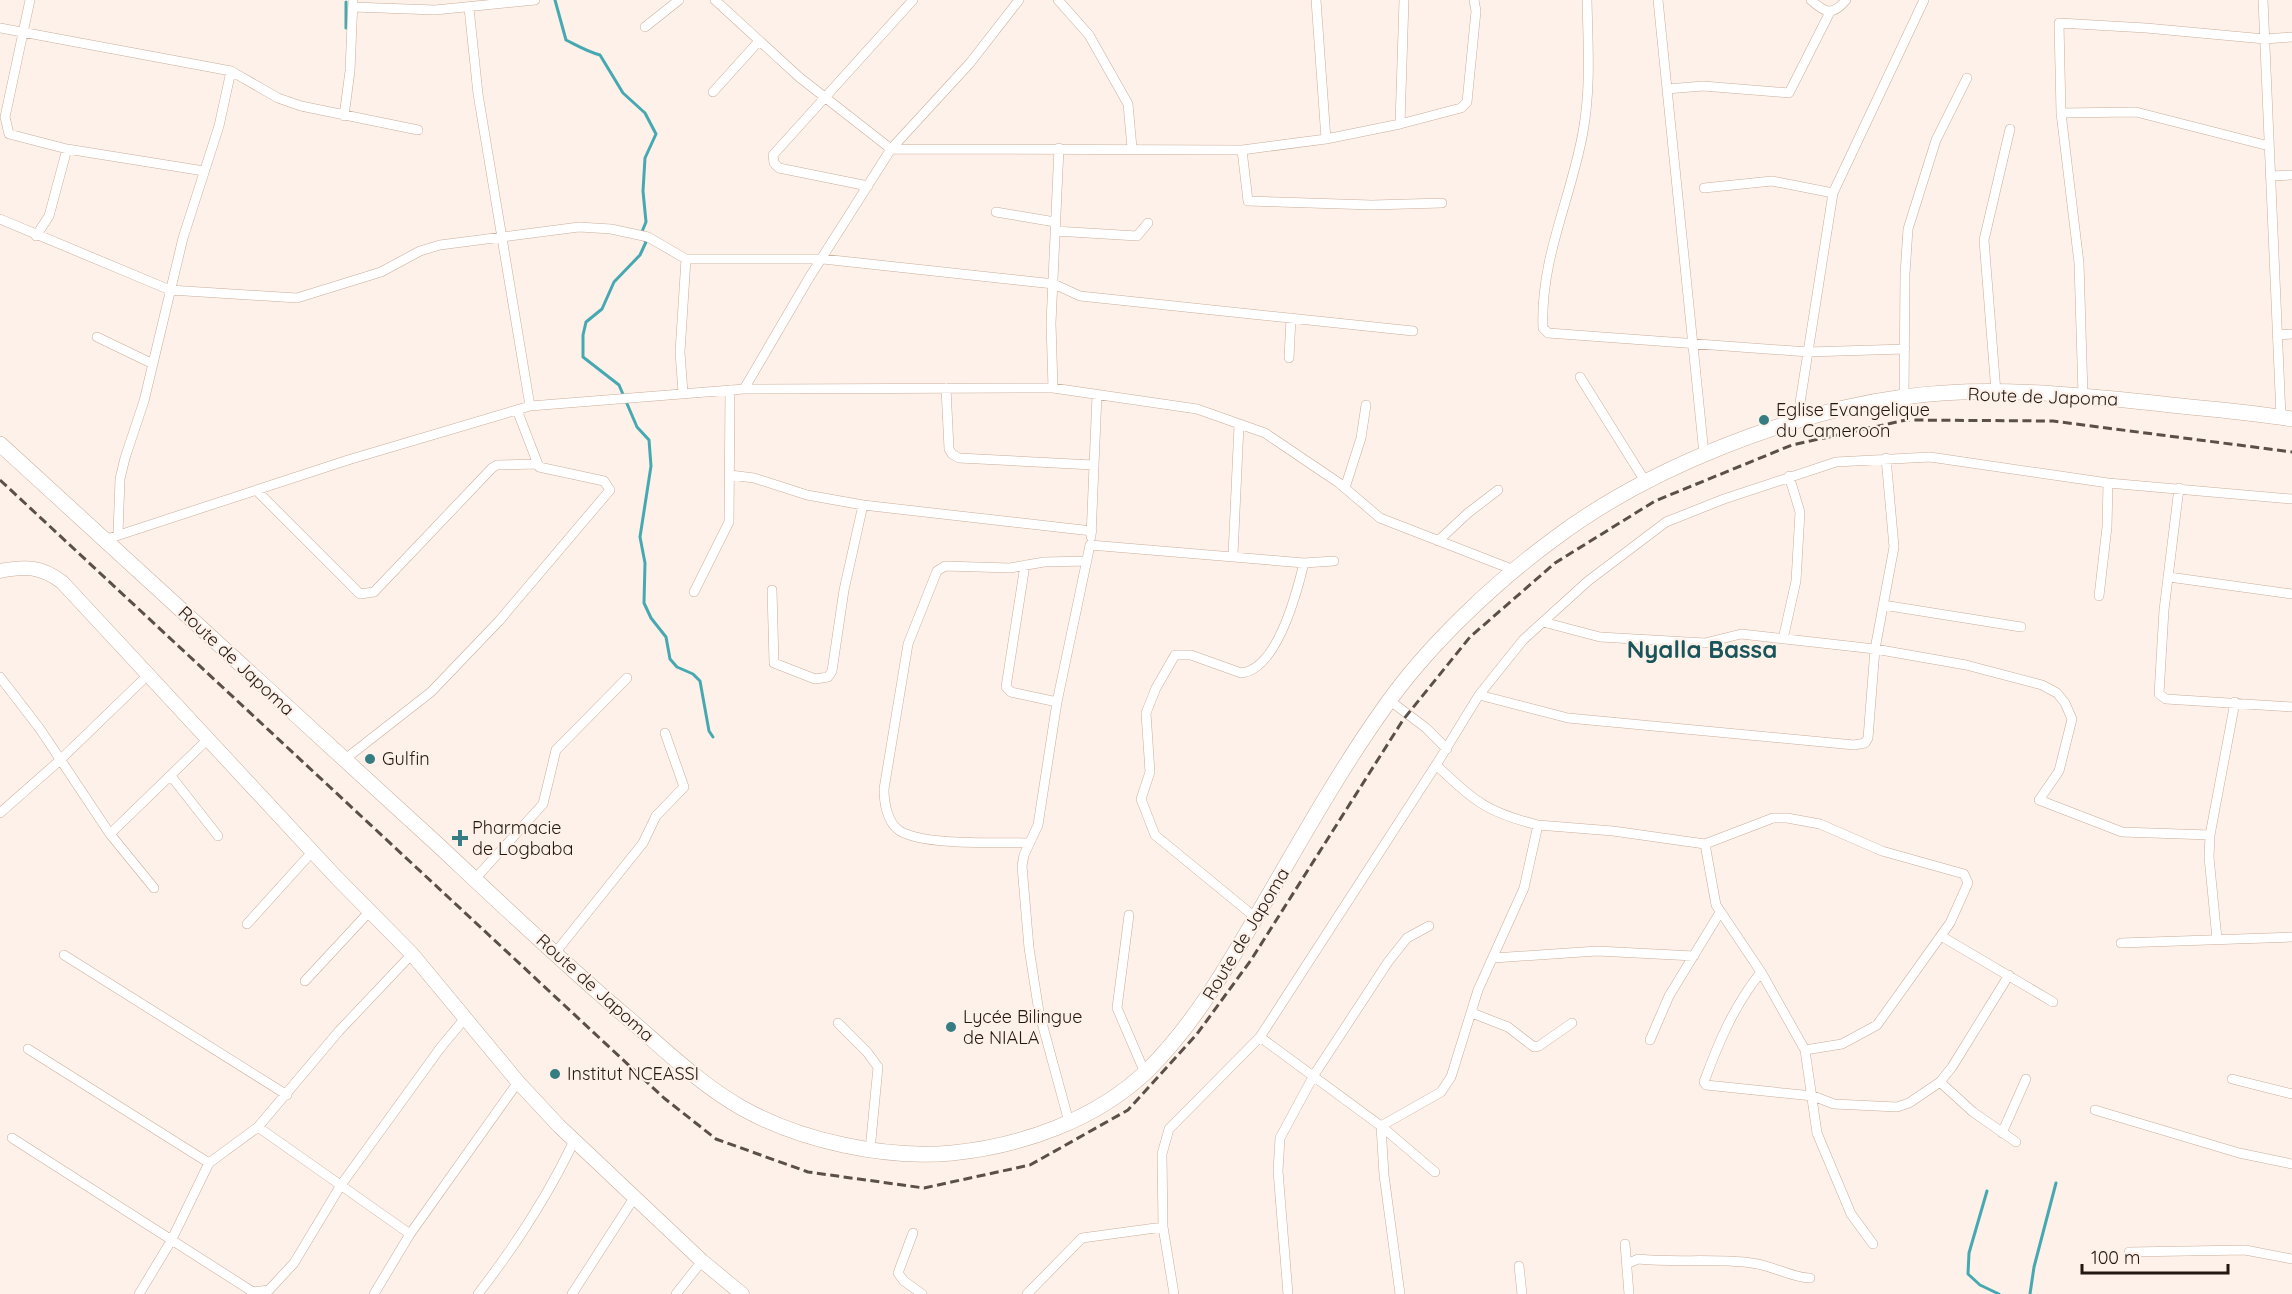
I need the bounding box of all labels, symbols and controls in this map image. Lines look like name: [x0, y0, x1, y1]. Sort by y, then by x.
street label: Route de Japoma: [1967, 382, 2119, 411]
place label: Eglise Evangelique du Cameroon: [1776, 398, 1930, 442]
marker: Eglise Evangelique du Cameroon: [1757, 413, 1771, 427]
street label: Route de Japoma: [173, 601, 299, 720]
district label: Nyalla Bassa: [1627, 634, 1777, 664]
place label: Gulfin: [382, 747, 430, 770]
marker: Gulfin: [363, 752, 377, 766]
place label: Pharmacie de Logbaba: [472, 816, 573, 860]
marker: Pharmacie de Logbaba: [453, 831, 467, 845]
street label: Route de Japoma: [1197, 863, 1294, 1004]
street label: Route de Japoma: [532, 929, 659, 1047]
place label: Lycée Bilingue de NIALA: [963, 1005, 1082, 1049]
marker: Lycée Bilingue de NIALA: [944, 1020, 958, 1034]
place label: Institut NCEASSI: [567, 1062, 699, 1085]
marker: Institut NCEASSI: [548, 1067, 562, 1081]
scale bar: [2082, 1237, 2228, 1275]
text: 100 m: [2091, 1246, 2140, 1269]

